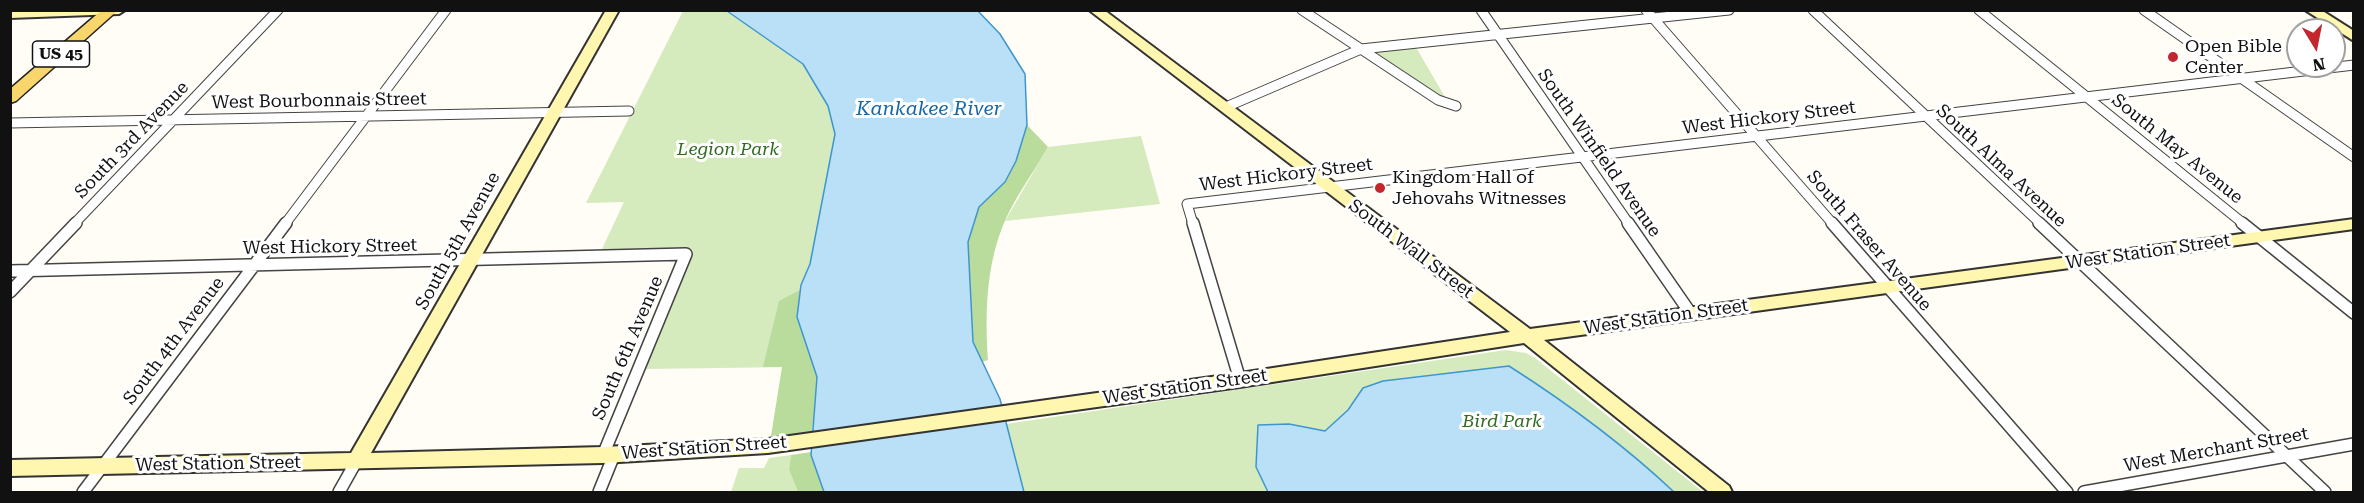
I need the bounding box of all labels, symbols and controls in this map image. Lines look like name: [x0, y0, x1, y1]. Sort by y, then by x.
north arrow: [2286, 18, 2346, 78]
place label: Open Bible Center: [2185, 36, 2282, 78]
road number: US 45: [32, 41, 90, 67]
marker: Open Bible Center: [2166, 50, 2180, 64]
text: N: [2311, 54, 2327, 75]
street label: South Winfield Avenue: [1533, 65, 1665, 241]
street label: South 3rd Avenue: [71, 77, 193, 203]
street label: West Bourbonnais Street: [211, 88, 427, 114]
street label: South May Avenue: [2107, 89, 2247, 209]
water label: Kankakee River: [856, 97, 1002, 121]
street label: West Hickory Street: [1681, 97, 1857, 139]
street label: South Alma Avenue: [1931, 100, 2071, 232]
park label: Legion Park: [677, 139, 779, 161]
street label: West Hickory Street: [1198, 154, 1374, 196]
street label: South Fraser Avenue: [1802, 166, 1936, 316]
place label: Kingdom Hall of Jehovahs Witnesses: [1392, 167, 1566, 210]
street label: South 5th Avenue: [411, 168, 505, 314]
marker: Kingdom Hall of Jehovahs Witnesses: [1373, 181, 1387, 195]
street label: South Wall Street: [1344, 195, 1478, 303]
street label: West Station Street: [2064, 230, 2232, 274]
street label: West Hickory Street: [243, 235, 417, 259]
street label: South 4th Avenue: [119, 273, 229, 409]
street label: South 6th Avenue: [588, 273, 668, 423]
street label: West Station Street: [1582, 295, 1750, 339]
street label: West Station Street: [1101, 365, 1269, 409]
park label: Bird Park: [1462, 411, 1542, 433]
street label: West Merchant Street: [2122, 423, 2310, 477]
street label: West Station Street: [621, 431, 787, 465]
street label: West Station Street: [135, 452, 301, 476]

